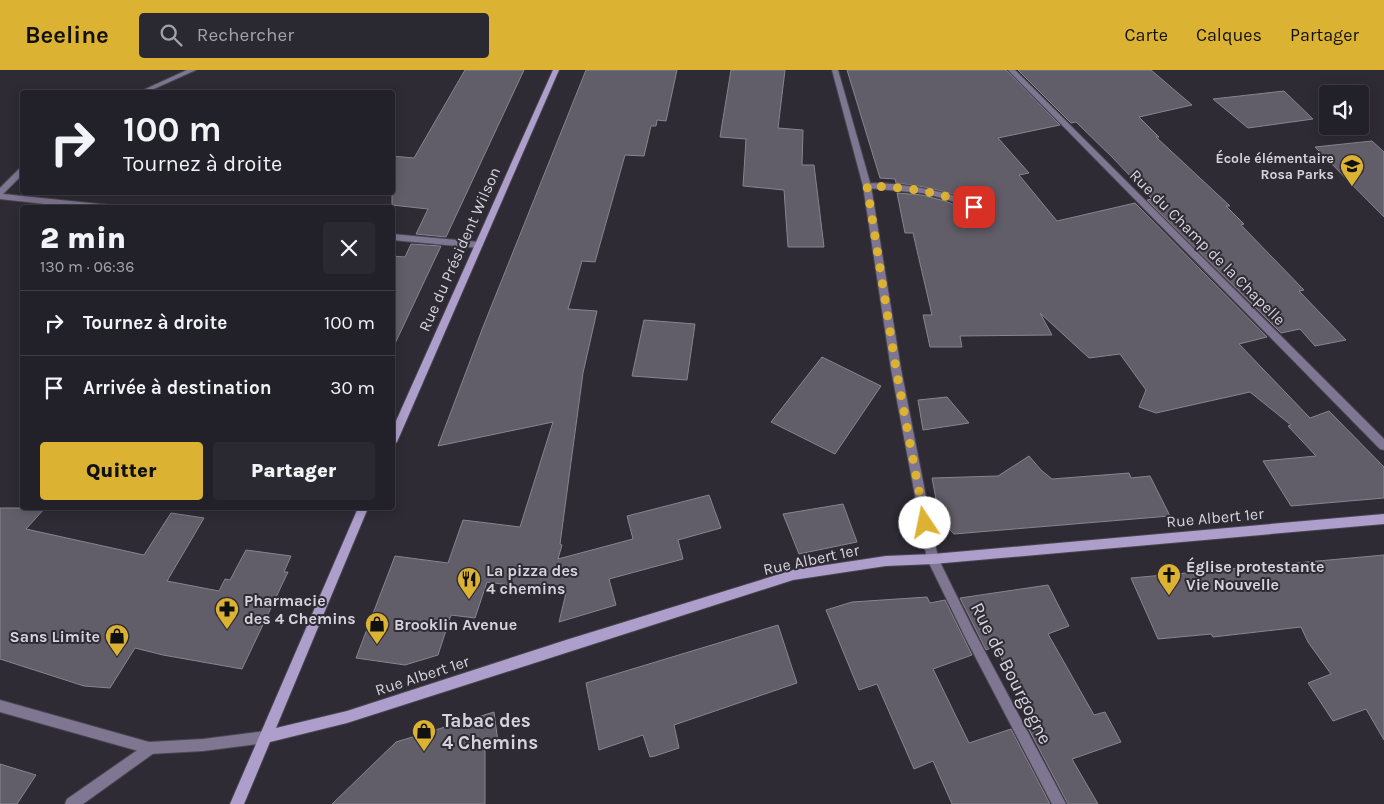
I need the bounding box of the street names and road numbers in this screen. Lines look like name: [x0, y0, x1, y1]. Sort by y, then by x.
street label: Rue du Président Wilson: [415, 164, 504, 334]
street label: Rue du Champ de la Chapelle: [1126, 166, 1289, 329]
street label: Rue Albert 1er: [1166, 504, 1265, 531]
street label: Rue Albert 1er: [761, 540, 861, 579]
street label: Rue de Bourgogne: [966, 599, 1056, 748]
street label: Rue Albert 1er: [373, 651, 472, 700]

